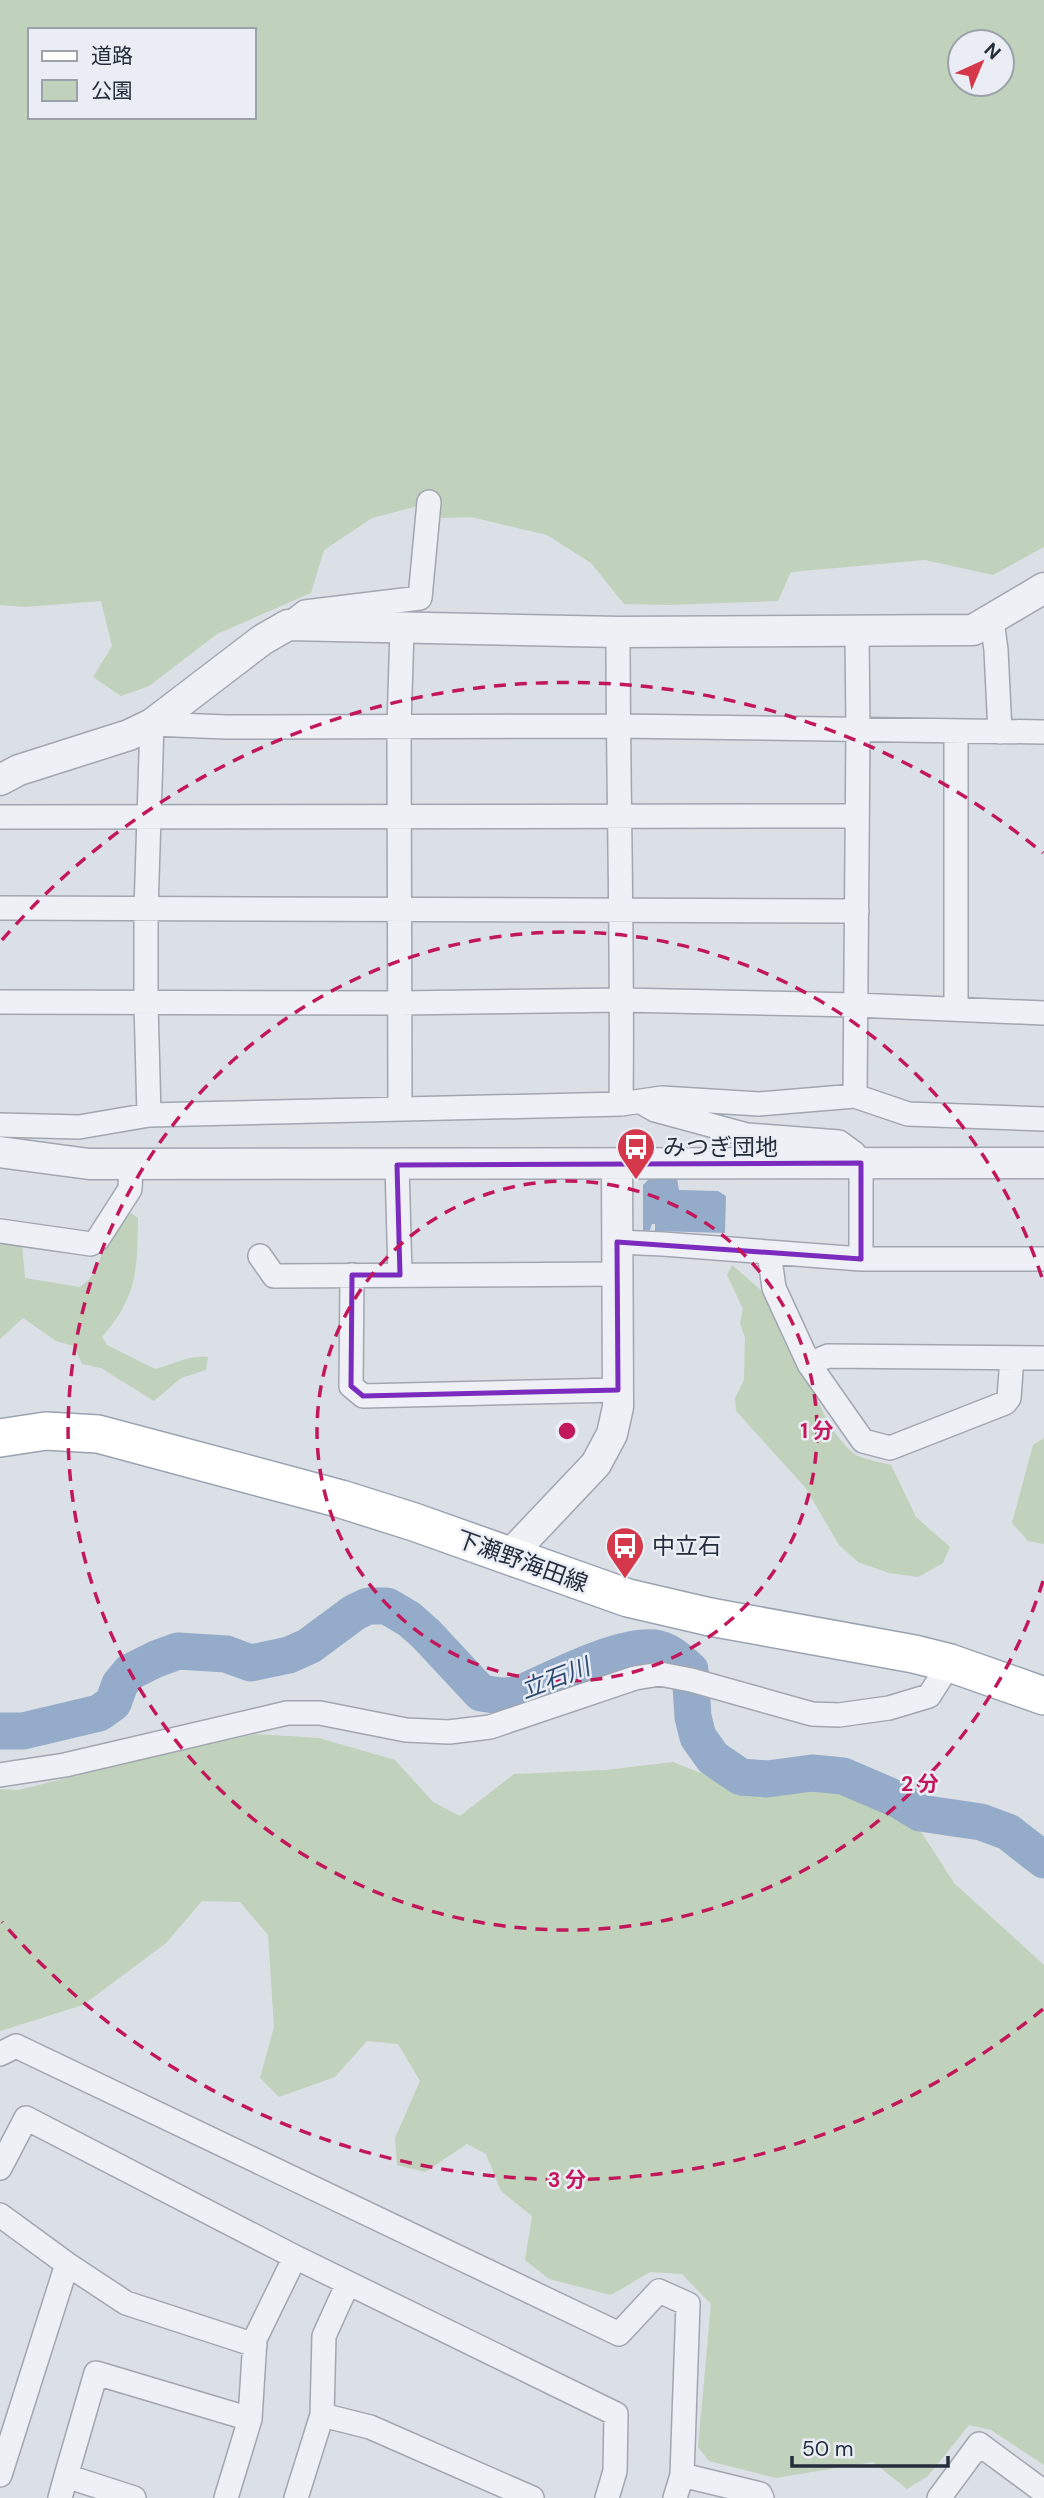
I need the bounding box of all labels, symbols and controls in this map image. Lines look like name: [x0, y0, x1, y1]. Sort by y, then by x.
legend: [28, 28, 256, 119]
north arrow: [946, 28, 1016, 98]
text: N: [979, 37, 1006, 65]
text: 道路: [91, 42, 133, 70]
text: 公園: [91, 77, 133, 105]
bus stop icon: みつぎ団地: [615, 1126, 657, 1181]
place label: みつぎ団地: [663, 1132, 778, 1162]
text: 1 分: [800, 1417, 834, 1445]
centre of rings: [555, 1419, 579, 1443]
street label: 下瀬野海田線: [452, 1523, 592, 1599]
bus stop icon: 中立石: [604, 1525, 646, 1580]
place label: 中立石: [652, 1531, 721, 1561]
water label: 立石川: [516, 1650, 597, 1705]
text: 2 分: [901, 1770, 939, 1798]
text: 3 分: [548, 2166, 586, 2194]
scale bar: [792, 2424, 948, 2468]
text: 50 m: [802, 2435, 853, 2463]

